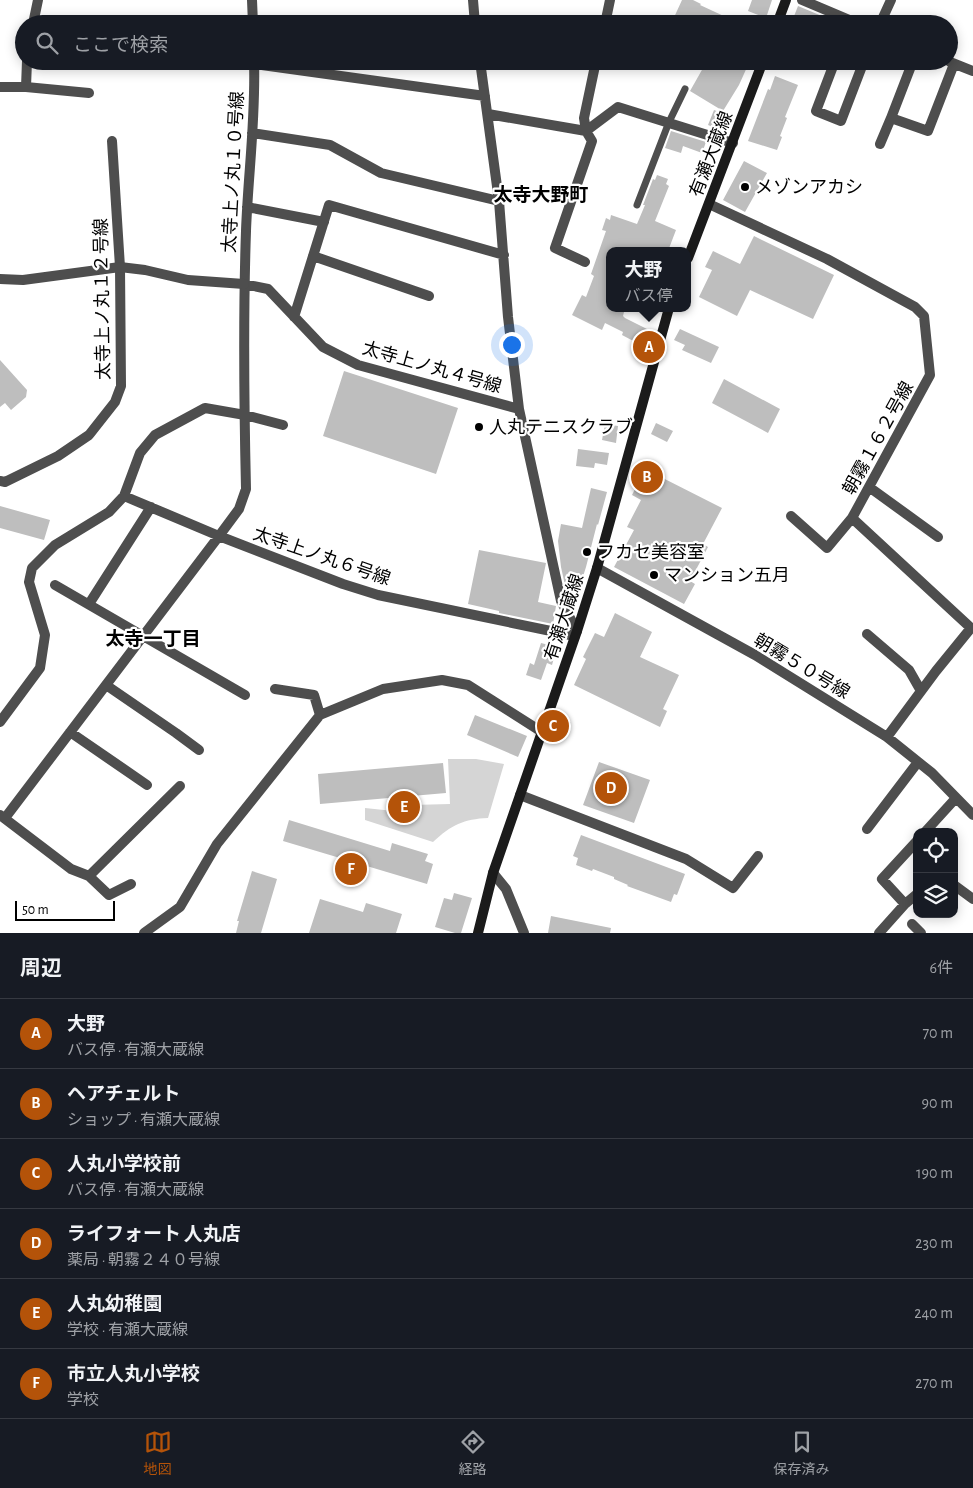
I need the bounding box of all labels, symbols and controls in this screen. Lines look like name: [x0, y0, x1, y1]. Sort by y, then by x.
search box: [15, 15, 958, 70]
icon: search: [33, 29, 61, 57]
text: ここで検索: [73, 36, 168, 55]
street label: 太寺上ノ丸１０号線: [219, 91, 247, 253]
street label: 有瀬大蔵線: [686, 108, 736, 200]
place label: メゾンアカシ: [755, 177, 863, 197]
marker: メゾンアカシ: [739, 181, 751, 193]
district label: 太寺大野町: [493, 185, 589, 205]
street label: 太寺上ノ丸１２号線: [91, 218, 113, 380]
popup: [606, 247, 691, 312]
text: 大野: [624, 261, 663, 280]
text: バス停: [624, 288, 673, 304]
pin: A: [633, 328, 665, 366]
your location: [499, 332, 525, 358]
street label: 太寺上ノ丸４号線: [360, 338, 504, 396]
street label: 朝霧１６２号線: [839, 378, 917, 498]
place label: 人丸テニスクラブ: [489, 417, 633, 437]
marker: 人丸テニスクラブ: [473, 421, 485, 433]
pin: B: [631, 458, 663, 496]
street label: 太寺上ノ丸６号線: [251, 523, 393, 589]
place label: フカセ美容室: [597, 542, 705, 562]
marker: フカセ美容室: [581, 546, 593, 558]
place label: マンション五月: [664, 567, 790, 585]
marker: マンション五月: [648, 569, 660, 581]
street label: 有瀬大蔵線: [541, 571, 587, 663]
district label: 太寺一丁目: [105, 629, 201, 649]
street label: 朝霧５０号線: [751, 630, 853, 702]
pin: C: [537, 707, 569, 745]
pin: D: [595, 769, 627, 807]
pin: E: [388, 788, 420, 826]
map controls: [913, 828, 958, 918]
button: locate: [913, 828, 958, 873]
pin: F: [335, 850, 367, 888]
button: layers: [913, 873, 958, 918]
scale bar: [15, 898, 115, 921]
text: 50 m: [22, 903, 49, 917]
text: 周辺: [20, 958, 62, 979]
text: 6件: [929, 960, 953, 976]
text: 大野: [67, 1015, 105, 1034]
text: A: [31, 1025, 41, 1041]
text: 70 m: [922, 1025, 953, 1041]
text: バス停 · 有瀬大蔵線: [67, 1042, 204, 1058]
text: ヘアチェルト: [67, 1085, 181, 1104]
text: B: [31, 1095, 41, 1111]
text: 90 m: [922, 1095, 953, 1111]
text: ショップ · 有瀬大蔵線: [67, 1112, 220, 1128]
text: 人丸小学校前: [67, 1155, 181, 1174]
text: C: [32, 1165, 40, 1181]
text: 190 m: [916, 1165, 953, 1181]
text: バス停 · 有瀬大蔵線: [67, 1182, 204, 1198]
text: ライフォート 人丸店: [67, 1225, 241, 1244]
text: D: [31, 1235, 41, 1251]
text: 230 m: [915, 1235, 953, 1251]
text: 薬局 · 朝霧２４０号線: [67, 1252, 220, 1268]
text: 人丸幼稚園: [67, 1295, 162, 1314]
text: E: [32, 1305, 40, 1321]
text: 240 m: [914, 1305, 953, 1321]
text: 学校 · 有瀬大蔵線: [67, 1322, 188, 1338]
text: 市立人丸小学校: [67, 1365, 200, 1384]
text: F: [32, 1375, 40, 1391]
text: 270 m: [915, 1375, 953, 1391]
text: 学校: [67, 1392, 99, 1408]
tab: 地図: [144, 1428, 172, 1479]
tab: 経路: [459, 1428, 487, 1479]
tab: 保存済み: [774, 1428, 830, 1479]

